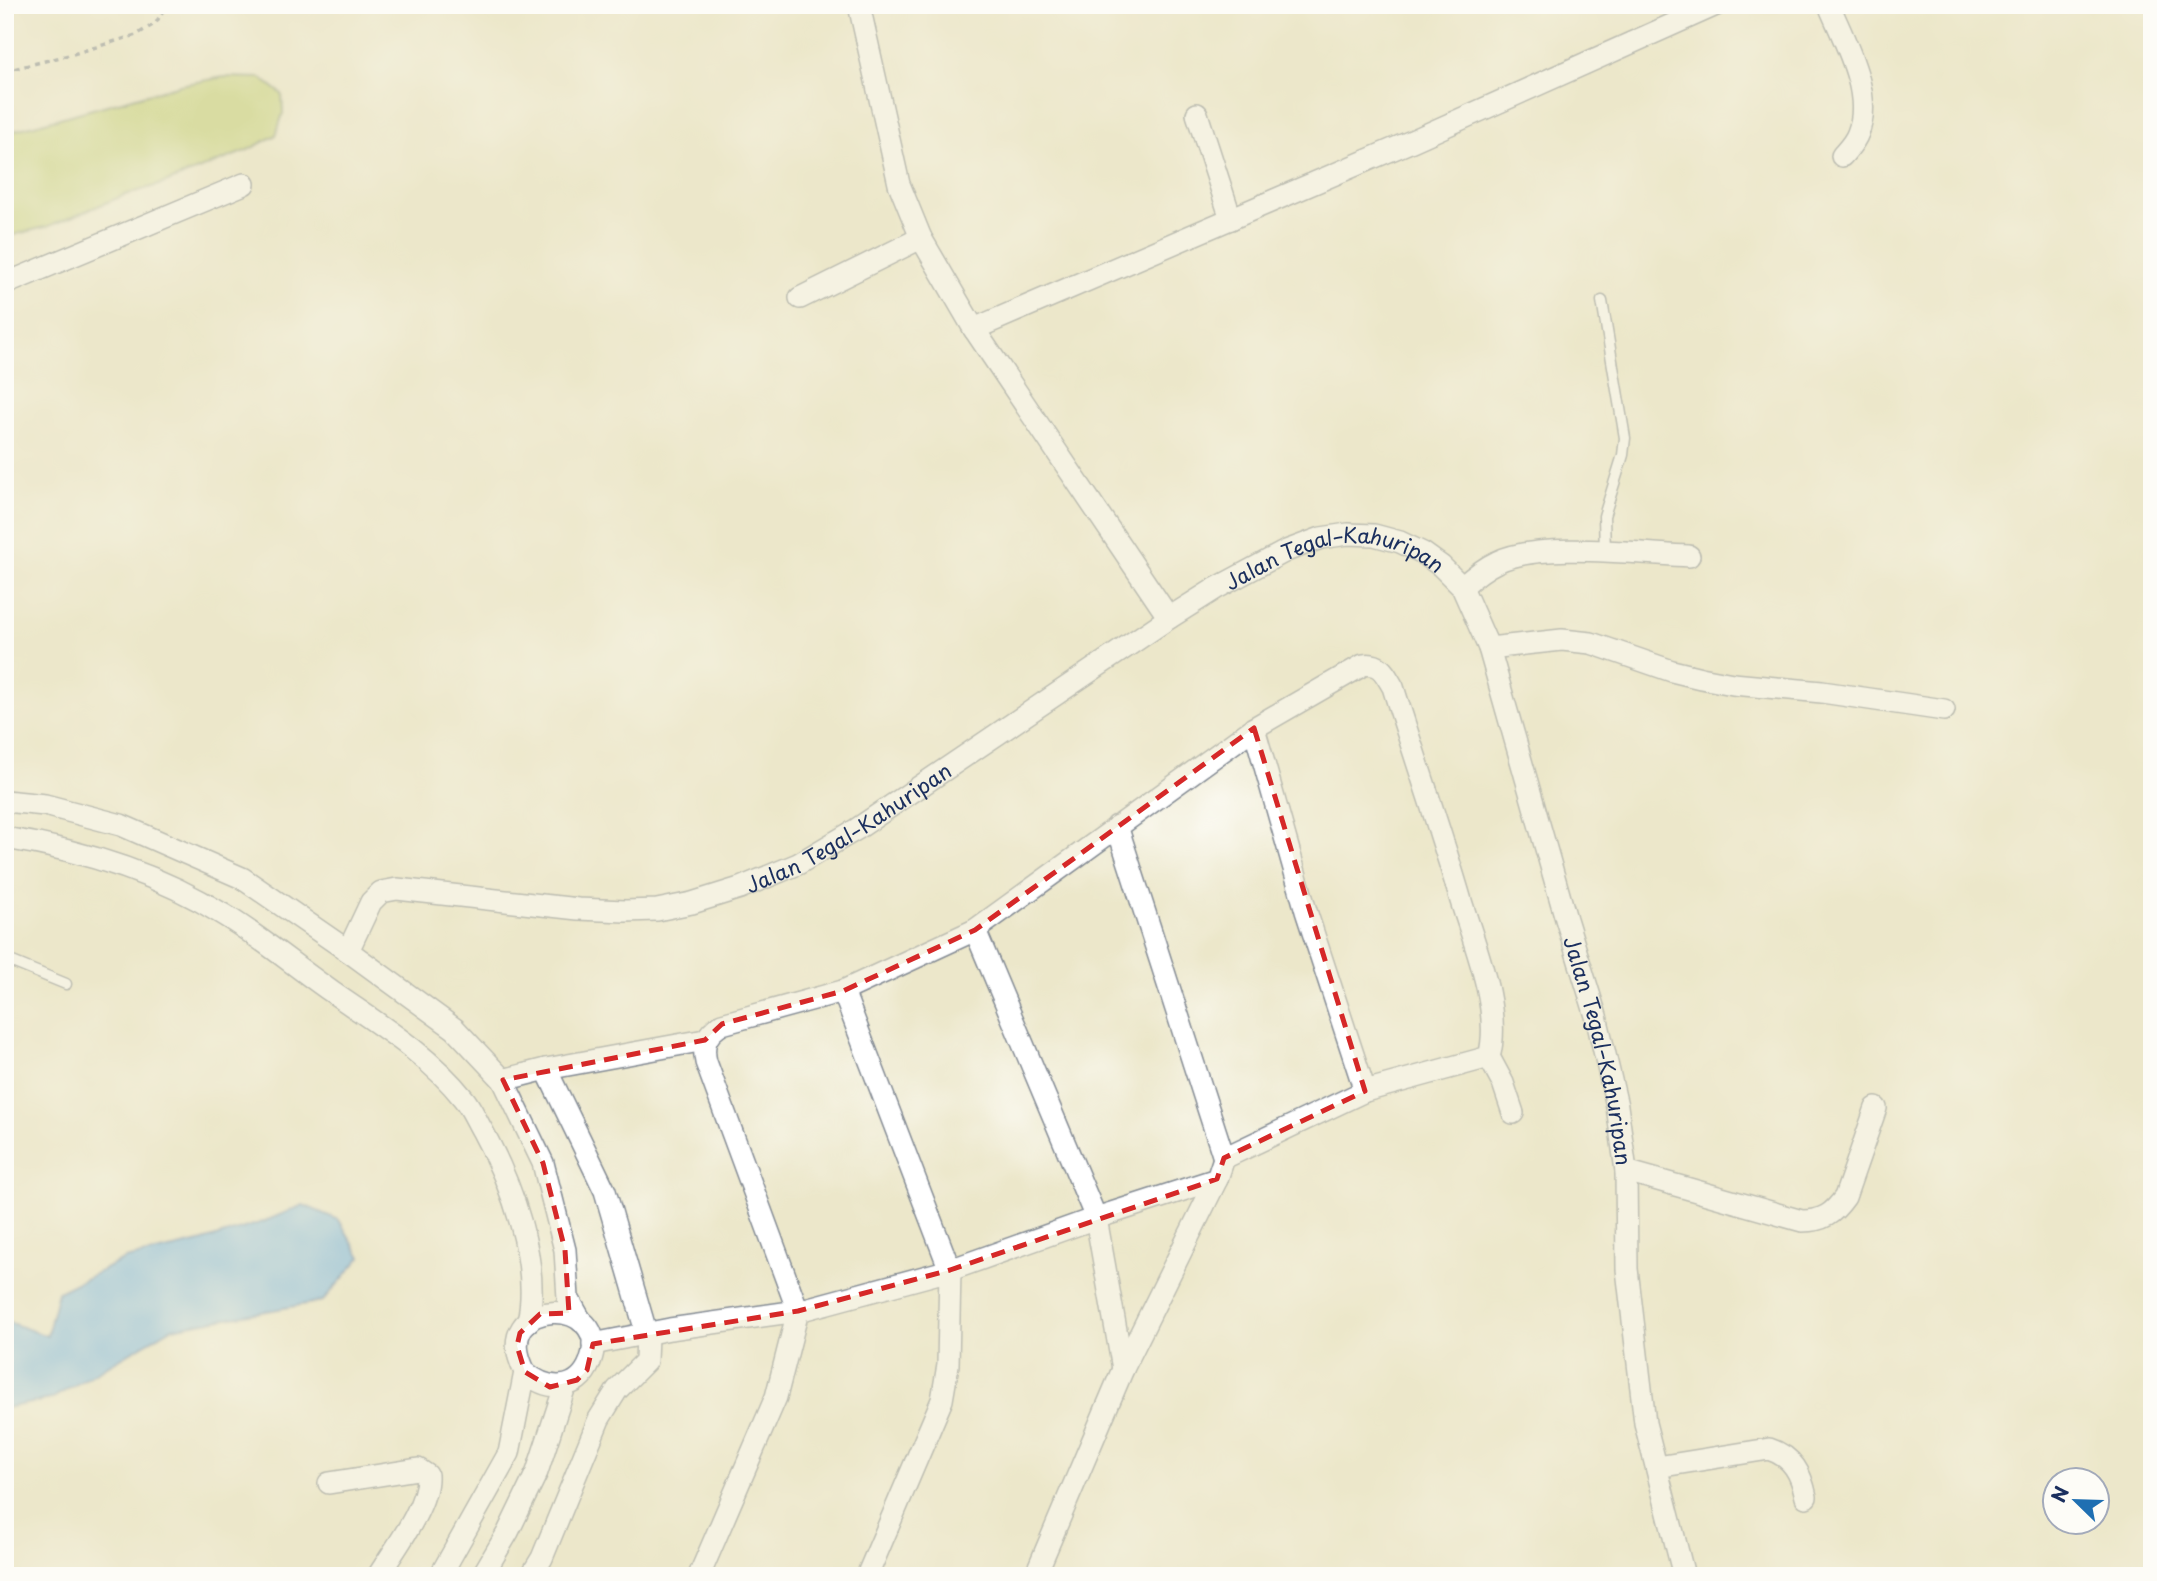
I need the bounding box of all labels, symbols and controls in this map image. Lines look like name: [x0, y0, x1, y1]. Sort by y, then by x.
text: Jalan Tegal–Kahuripan: [1218, 518, 1452, 597]
street label: Jalan Tegal–Kahuripan: [1215, 560, 1451, 602]
street label: Jalan Tegal–Kahuripan: [740, 754, 957, 900]
street label: Jalan Tegal–Kahuripan: [1556, 932, 1641, 1167]
north arrow: [2042, 1466, 2112, 1536]
text: N: [2044, 1482, 2075, 1506]

